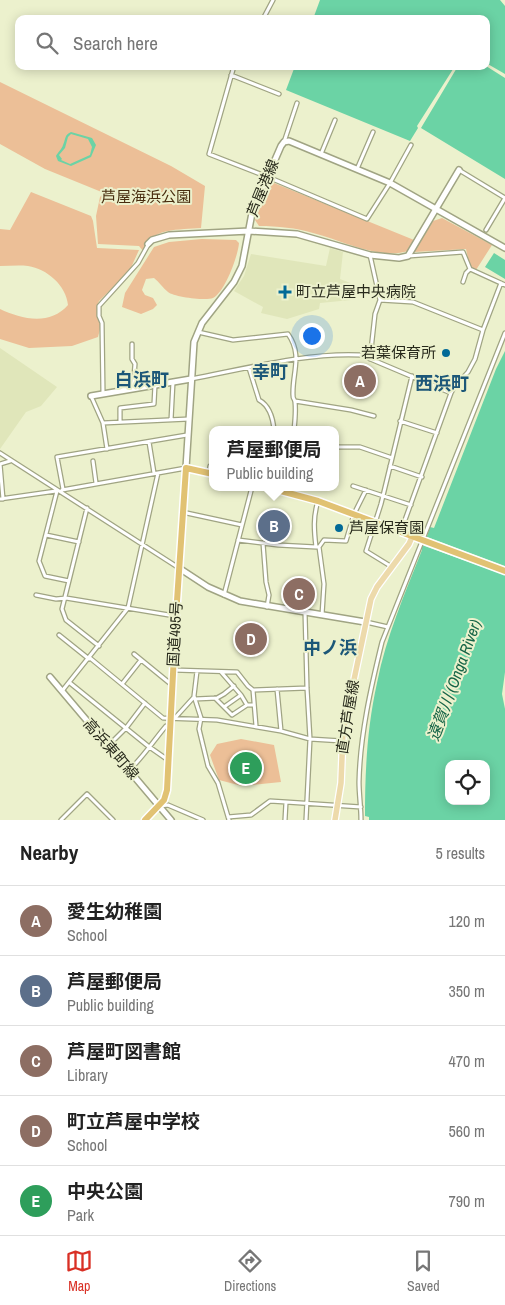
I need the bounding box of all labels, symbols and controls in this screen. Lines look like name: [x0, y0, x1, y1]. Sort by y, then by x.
search box: [15, 15, 490, 70]
icon: search: [33, 29, 61, 57]
text: Search here: [73, 30, 158, 56]
street label: 芦屋港線: [242, 156, 284, 220]
park label: 芦屋海浜公園: [101, 186, 191, 207]
place label: 町立芦屋中央病院: [296, 281, 416, 302]
marker: 町立芦屋中央病院: [278, 285, 292, 299]
your location: [299, 323, 325, 349]
place label: 若葉保育所: [361, 342, 436, 363]
marker: 若葉保育所: [440, 347, 452, 359]
district label: 幸町: [252, 359, 288, 384]
pin: A: [344, 362, 376, 400]
district label: 白浜町: [115, 367, 169, 392]
district label: 西浜町: [415, 371, 469, 396]
popup: [209, 426, 339, 491]
text: 芦屋郵便局: [226, 436, 322, 462]
text: Public building: [226, 462, 313, 484]
pin: B: [258, 507, 290, 545]
place label: 芦屋保育園: [349, 517, 424, 538]
marker: 芦屋保育園: [333, 522, 345, 534]
pin: C: [283, 575, 315, 613]
street label: 国道495号: [162, 601, 187, 667]
water label: 遠賀川 (Onga River): [422, 616, 486, 744]
pin: D: [235, 620, 267, 658]
district label: 中ノ浜: [303, 635, 357, 660]
street label: 直方芦屋線: [331, 678, 364, 756]
street label: 高浜東町線: [79, 713, 144, 784]
pin: E: [230, 749, 262, 787]
map controls: [445, 760, 490, 805]
button: locate: [445, 760, 490, 805]
text: Nearby: [20, 838, 78, 867]
text: 5 results: [435, 842, 485, 864]
text: 愛生幼稚園: [67, 898, 162, 924]
text: A: [31, 910, 41, 932]
text: 120 m: [449, 910, 485, 932]
text: School: [67, 924, 107, 946]
text: 芦屋郵便局: [67, 968, 162, 994]
text: B: [31, 980, 41, 1002]
text: 350 m: [449, 980, 485, 1002]
text: Public building: [67, 994, 154, 1016]
text: 芦屋町図書館: [67, 1038, 181, 1064]
text: C: [31, 1050, 41, 1072]
text: 470 m: [449, 1050, 485, 1072]
text: Library: [67, 1064, 108, 1086]
text: 町立芦屋中学校: [67, 1108, 200, 1134]
text: D: [31, 1120, 41, 1142]
text: 560 m: [449, 1120, 485, 1142]
text: School: [67, 1134, 107, 1156]
text: 中央公園: [67, 1178, 143, 1204]
text: E: [32, 1190, 40, 1212]
text: 790 m: [449, 1190, 485, 1212]
text: Park: [67, 1204, 94, 1226]
tab: Map: [65, 1247, 93, 1295]
tab: Directions: [224, 1247, 276, 1295]
tab: Saved: [407, 1247, 440, 1295]

